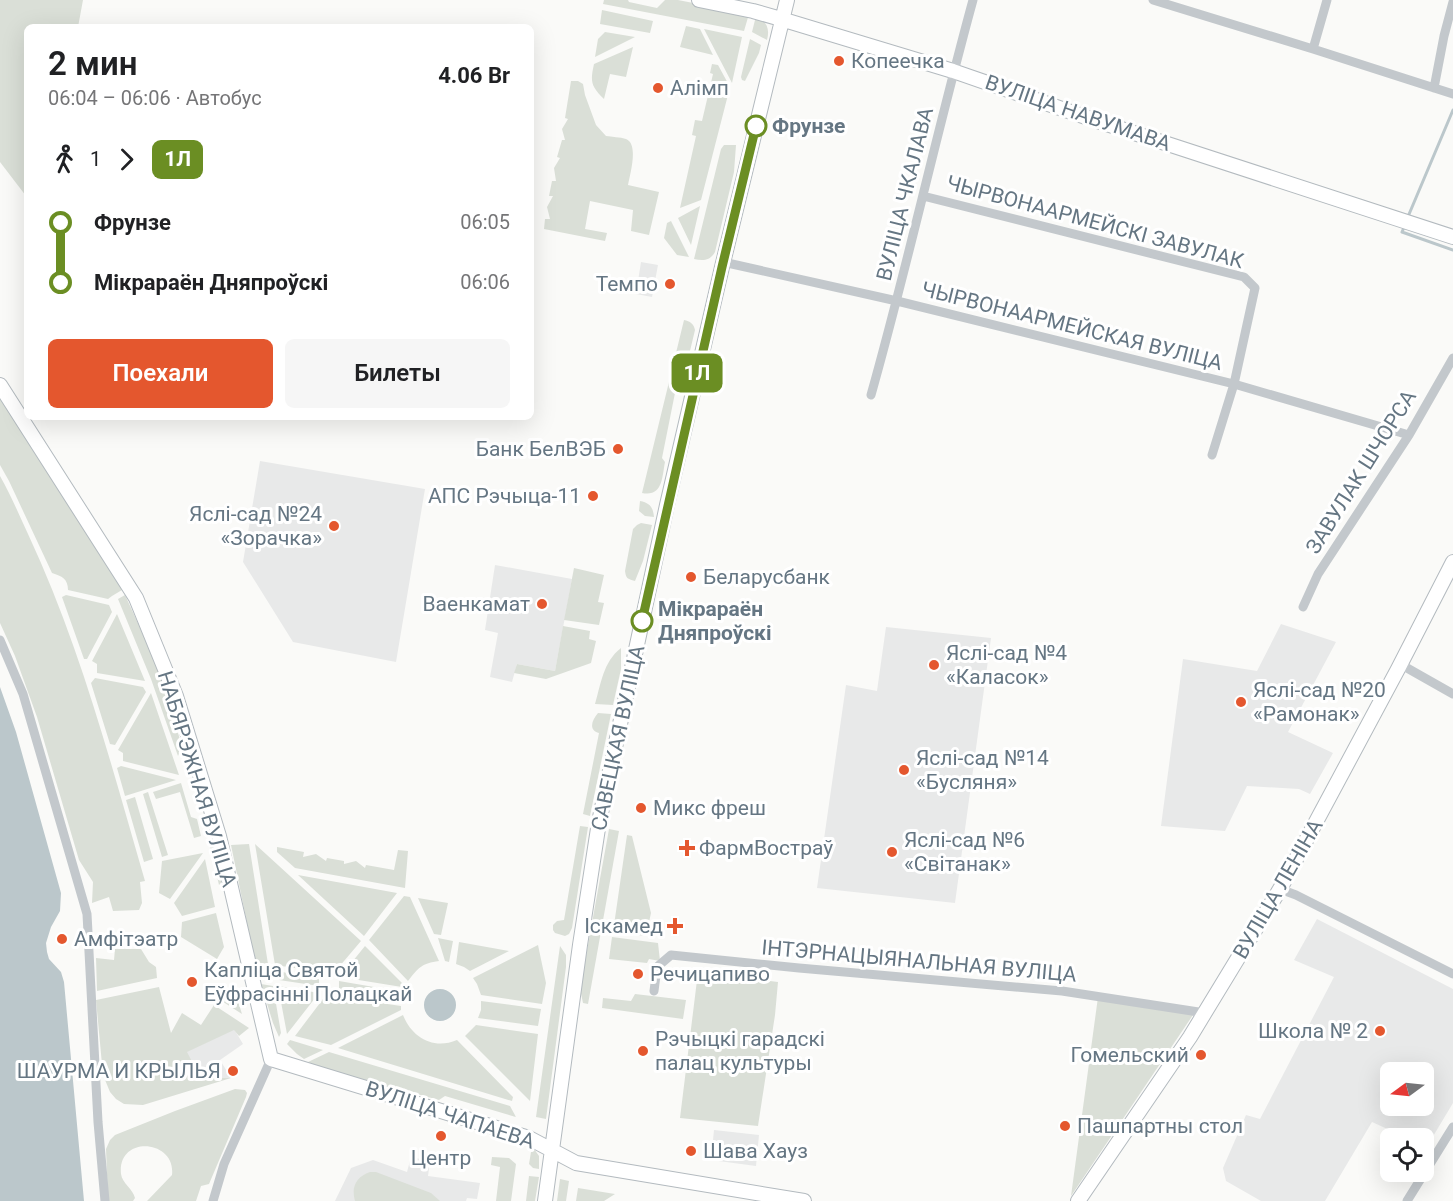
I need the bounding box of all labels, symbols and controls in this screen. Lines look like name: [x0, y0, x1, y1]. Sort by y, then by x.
text: 2 мин: [48, 44, 138, 83]
place label: Копеечка: [851, 49, 945, 73]
marker: Копеечка: [832, 54, 846, 68]
text: 4.06 Br: [438, 63, 510, 88]
street label: ВУЛІЦА НАВУМАВА: [982, 70, 1174, 156]
place label: Алімп: [670, 76, 729, 100]
marker: Алімп: [651, 81, 665, 95]
text: 06:04 – 06:06 · Автобус: [48, 86, 262, 110]
street label: ВУЛІЦА ЧКАЛАВА: [872, 104, 938, 283]
place label: Фрунзе: [772, 114, 845, 138]
marker: Фрунзе: [745, 115, 767, 137]
icon: walk: [48, 143, 81, 176]
icon: forward: [110, 143, 143, 176]
text: 1: [90, 147, 101, 171]
text: 1Л: [164, 147, 191, 171]
street label: ЧЫРВОНААРМЕЙСКІ ЗАВУЛАК: [944, 171, 1247, 273]
text: Фрунзе: [94, 210, 171, 235]
text: 06:05: [460, 210, 510, 234]
text: Мікрараён Дняпроўскі: [94, 270, 328, 295]
text: 06:06: [460, 270, 510, 294]
place label: Темпо: [596, 272, 658, 296]
marker: Темпо: [663, 277, 677, 291]
street label: ЧЫРВОНААРМЕЙСКАЯ ВУЛІЦА: [919, 277, 1225, 375]
button: Поехали: [48, 339, 273, 408]
button: Билеты: [285, 339, 510, 408]
line badge: 1Л: [670, 354, 724, 392]
text: 1Л: [684, 361, 710, 385]
street label: ЗАВУЛАК ШЧОРСА: [1301, 386, 1421, 558]
place label: Банк БелВЭБ: [476, 437, 606, 461]
marker: Банк БелВЭБ: [611, 442, 625, 456]
place label: АПС Рэчыца-11: [428, 484, 581, 508]
marker: АПС Рэчыца-11: [586, 489, 600, 503]
place label: Яслі-сад №24 «Зорачка»: [189, 502, 322, 550]
marker: Яслі-сад №24 «Зорачка»: [327, 519, 341, 533]
place label: Беларусбанк: [703, 565, 831, 589]
marker: Беларусбанк: [684, 570, 698, 584]
place label: Ваенкамат: [423, 592, 530, 616]
marker: Ваенкамат: [535, 597, 549, 611]
place label: Мікрараён Дняпроўскі: [658, 597, 771, 645]
marker: Мікрараён Дняпроўскі: [631, 610, 653, 632]
place label: Яслі-сад №4 «Каласок»: [946, 641, 1067, 689]
street label: САВЕЦКАЯ ВУЛІЦА: [587, 643, 649, 833]
marker: Яслі-сад №4 «Каласок»: [927, 658, 941, 672]
street label: НАБЯРЭЖНАЯ ВУЛІЦА: [153, 668, 241, 890]
place label: Яслі-сад №20 «Рамонак»: [1253, 678, 1386, 726]
marker: Яслі-сад №20 «Рамонак»: [1234, 695, 1248, 709]
place label: Яслі-сад №14 «Бусляня»: [916, 746, 1049, 794]
marker: Яслі-сад №14 «Бусляня»: [897, 763, 911, 777]
place label: Микс фреш: [653, 796, 766, 820]
marker: Микс фреш: [634, 801, 648, 815]
street label: ВУЛІЦА ЛЕНІНА: [1228, 815, 1328, 963]
place label: Яслі-сад №6 «Світанак»: [904, 828, 1025, 876]
place label: ФармВостраў: [699, 836, 833, 860]
marker: ФармВостраў: [680, 841, 694, 855]
marker: Яслі-сад №6 «Світанак»: [885, 845, 899, 859]
place label: Іскамед: [584, 914, 663, 938]
marker: Іскамед: [668, 919, 682, 933]
place label: Амфітэатр: [74, 927, 178, 951]
marker: Амфітэатр: [55, 932, 69, 946]
street label: ІНТЭРНАЦЫЯНАЛЬНАЯ ВУЛІЦА: [761, 935, 1078, 987]
place label: Капліца Святой Еўфрасінні Полацкай: [204, 958, 412, 1006]
place label: Речицапиво: [650, 962, 770, 986]
marker: Речицапиво: [631, 967, 645, 981]
marker: Капліца Святой Еўфрасінні Полацкай: [185, 975, 199, 989]
place label: Школа № 2: [1258, 1019, 1368, 1043]
marker: Школа № 2: [1373, 1024, 1387, 1038]
place label: Рэчыцкі гарадскі палац культуры: [655, 1027, 825, 1075]
place label: Гомельский: [1070, 1043, 1189, 1067]
marker: Рэчыцкі гарадскі палац культуры: [636, 1044, 650, 1058]
marker: Гомельский: [1194, 1048, 1208, 1062]
place label: ШАУРМА И КРЫЛЬЯ: [17, 1059, 221, 1083]
north arrow: [1380, 1062, 1434, 1116]
map controls: [1380, 1062, 1434, 1182]
marker: ШАУРМА И КРЫЛЬЯ: [226, 1064, 240, 1078]
street label: ВУЛІЦА ЧАПАЕВА: [362, 1076, 538, 1154]
place label: Пашпартны стол: [1077, 1114, 1243, 1138]
marker: Пашпартны стол: [1058, 1119, 1072, 1133]
button: locate: [1380, 1128, 1434, 1182]
marker: Центр: [434, 1129, 448, 1143]
place label: Шава Хауз: [703, 1139, 808, 1163]
marker: Шава Хауз: [684, 1144, 698, 1158]
place label: Центр: [411, 1146, 471, 1170]

